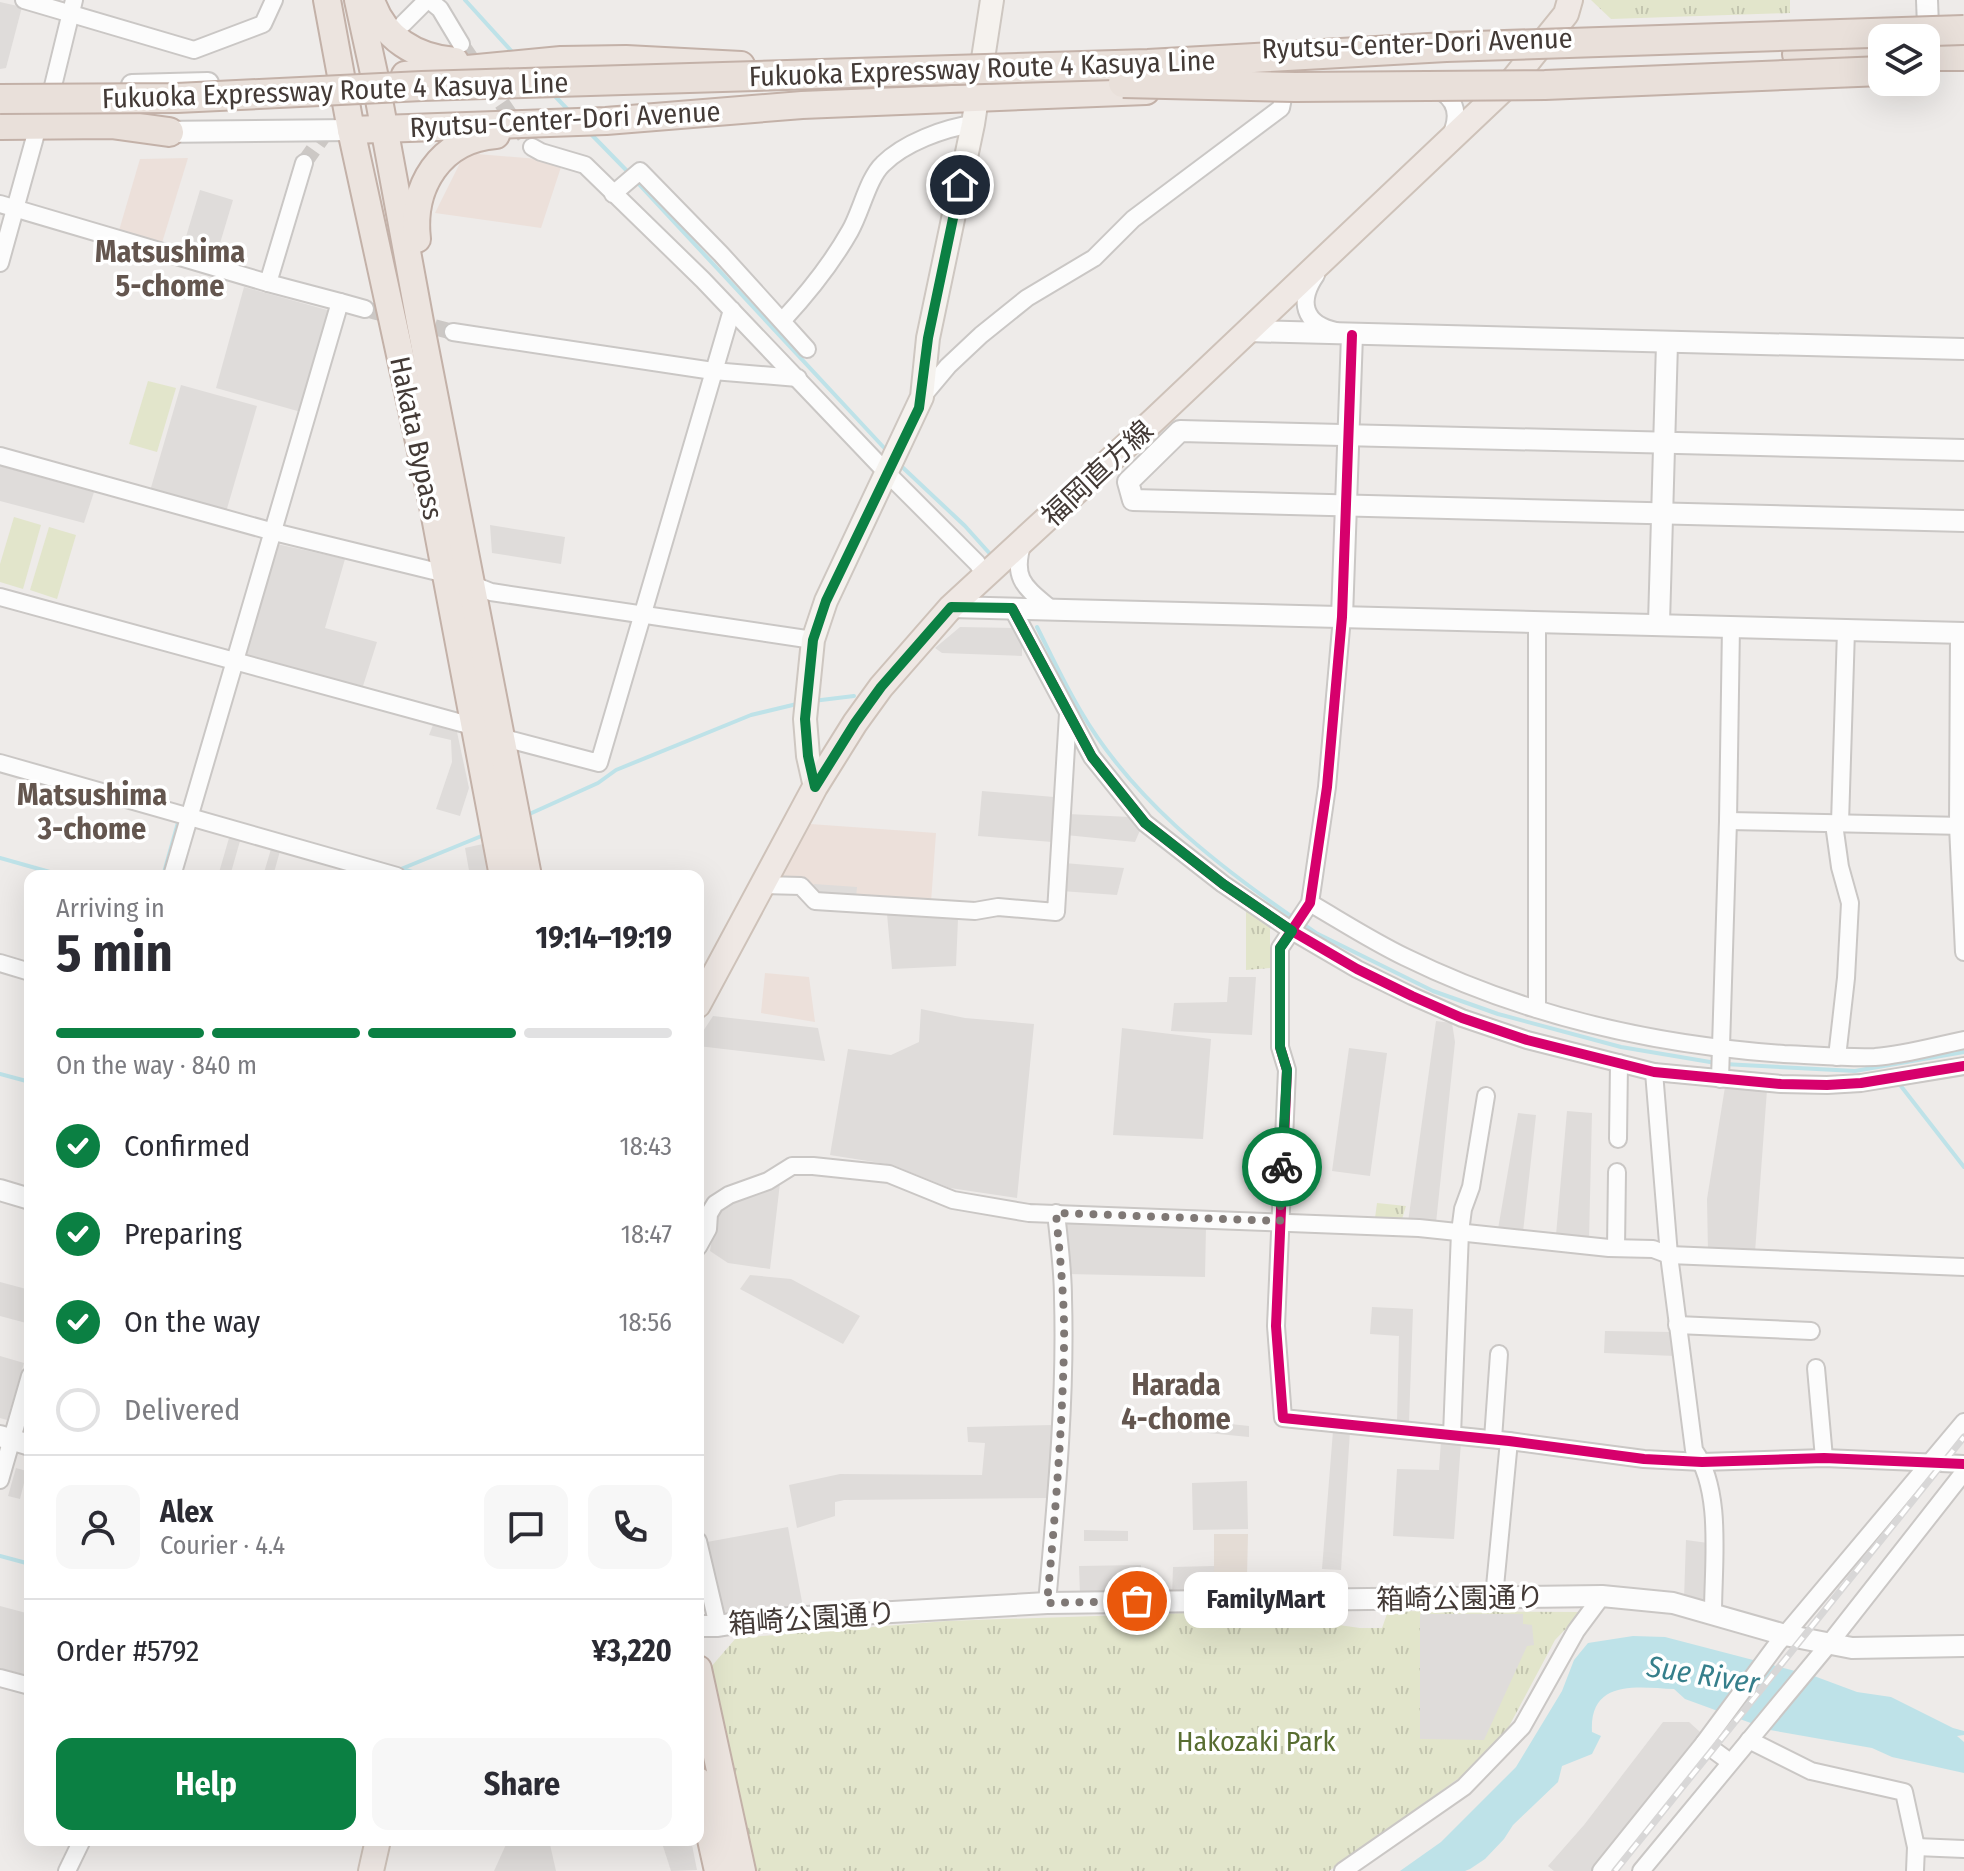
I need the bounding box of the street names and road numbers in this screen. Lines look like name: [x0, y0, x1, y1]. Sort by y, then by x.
street label: Ryutsu-Center-Dori Avenue: [1261, 22, 1573, 65]
street label: Fukuoka Expressway Route 4 Kasuya Line: [748, 44, 1216, 93]
street label: Fukuoka Expressway Route 4 Kasuya Line: [101, 66, 569, 115]
street label: Ryutsu-Center-Dori Avenue: [409, 95, 721, 144]
street label: Hakata Bypass: [383, 354, 450, 523]
street label: 福岡直方線: [1035, 414, 1160, 533]
street label: 箱崎公園通り: [1376, 1581, 1544, 1616]
street label: 箱崎公園通り: [727, 1596, 897, 1641]

